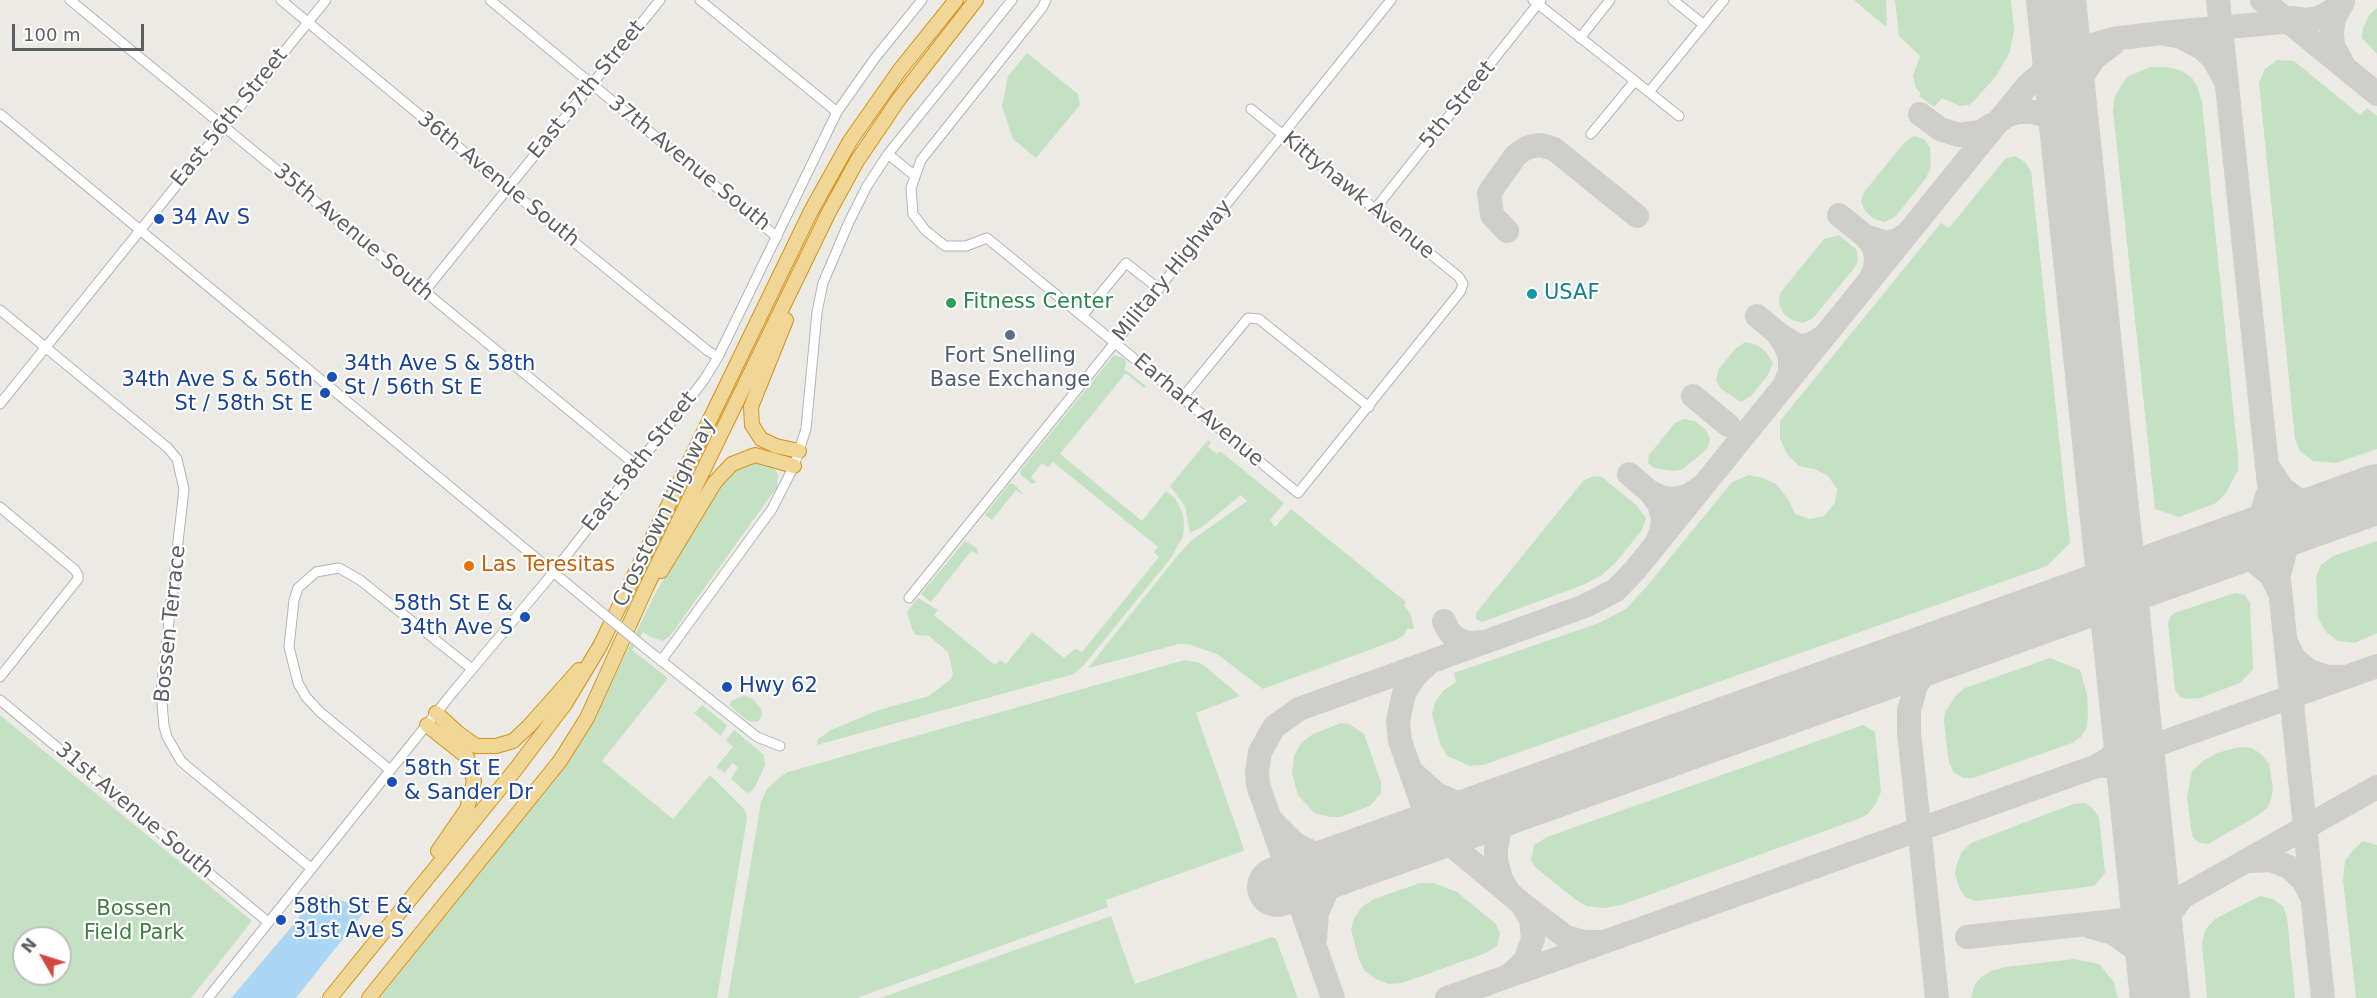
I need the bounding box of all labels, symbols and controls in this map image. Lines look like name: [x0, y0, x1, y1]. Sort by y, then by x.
scale bar: [15, 12, 147, 50]
street label: East 57th Street: [523, 16, 651, 164]
text: 100 m: [23, 24, 81, 45]
street label: East 56th Street: [166, 44, 294, 192]
street label: 5th Street: [1415, 56, 1501, 154]
street label: 37th Avenue South: [603, 91, 775, 237]
street label: 36th Avenue South: [412, 107, 584, 253]
street label: Kittyhawk Avenue: [1277, 127, 1439, 265]
street label: 35th Avenue South: [268, 159, 438, 307]
street label: Military Highway: [1108, 195, 1238, 347]
place label: 34 Av S: [171, 206, 250, 232]
marker: 34 Av S: [152, 212, 166, 226]
place label: USAF: [1544, 281, 1600, 307]
marker: USAF: [1525, 287, 1539, 301]
place label: Fitness Center: [963, 290, 1113, 316]
marker: Fitness Center: [944, 296, 958, 310]
marker: Fort Snelling Base Exchange: [1003, 328, 1017, 342]
place label: Fort Snelling Base Exchange: [930, 344, 1090, 394]
street label: Earhart Avenue: [1128, 349, 1268, 473]
place label: 34th Ave S & 58th St / 56th St E: [344, 352, 535, 402]
place label: 34th Ave S & 56th St / 58th St E: [122, 368, 313, 418]
marker: 34th Ave S & 58th St / 56th St E: [325, 370, 339, 384]
marker: 34th Ave S & 56th St / 58th St E: [318, 386, 332, 400]
street label: East 58th Street: [578, 387, 702, 537]
street label: Crosstown Highway: [608, 415, 722, 611]
street label: Bossen Terrace: [150, 544, 192, 704]
place label: Las Teresitas: [481, 553, 615, 579]
marker: Las Teresitas: [462, 559, 476, 573]
place label: 58th St E & 34th Ave S: [394, 592, 513, 642]
marker: 58th St E & 34th Ave S: [518, 610, 532, 624]
place label: Hwy 62: [739, 674, 818, 700]
marker: Hwy 62: [720, 680, 734, 694]
street label: 31st Avenue South: [50, 738, 218, 884]
place label: 58th St E & Sander Dr: [404, 757, 533, 807]
marker: 58th St E & Sander Dr: [385, 775, 399, 789]
place label: 58th St E & 31st Ave S: [293, 895, 412, 945]
park label: Bossen Field Park: [84, 897, 184, 947]
marker: 58th St E & 31st Ave S: [274, 913, 288, 927]
north arrow: [12, 926, 72, 986]
text: N: [18, 934, 41, 957]

